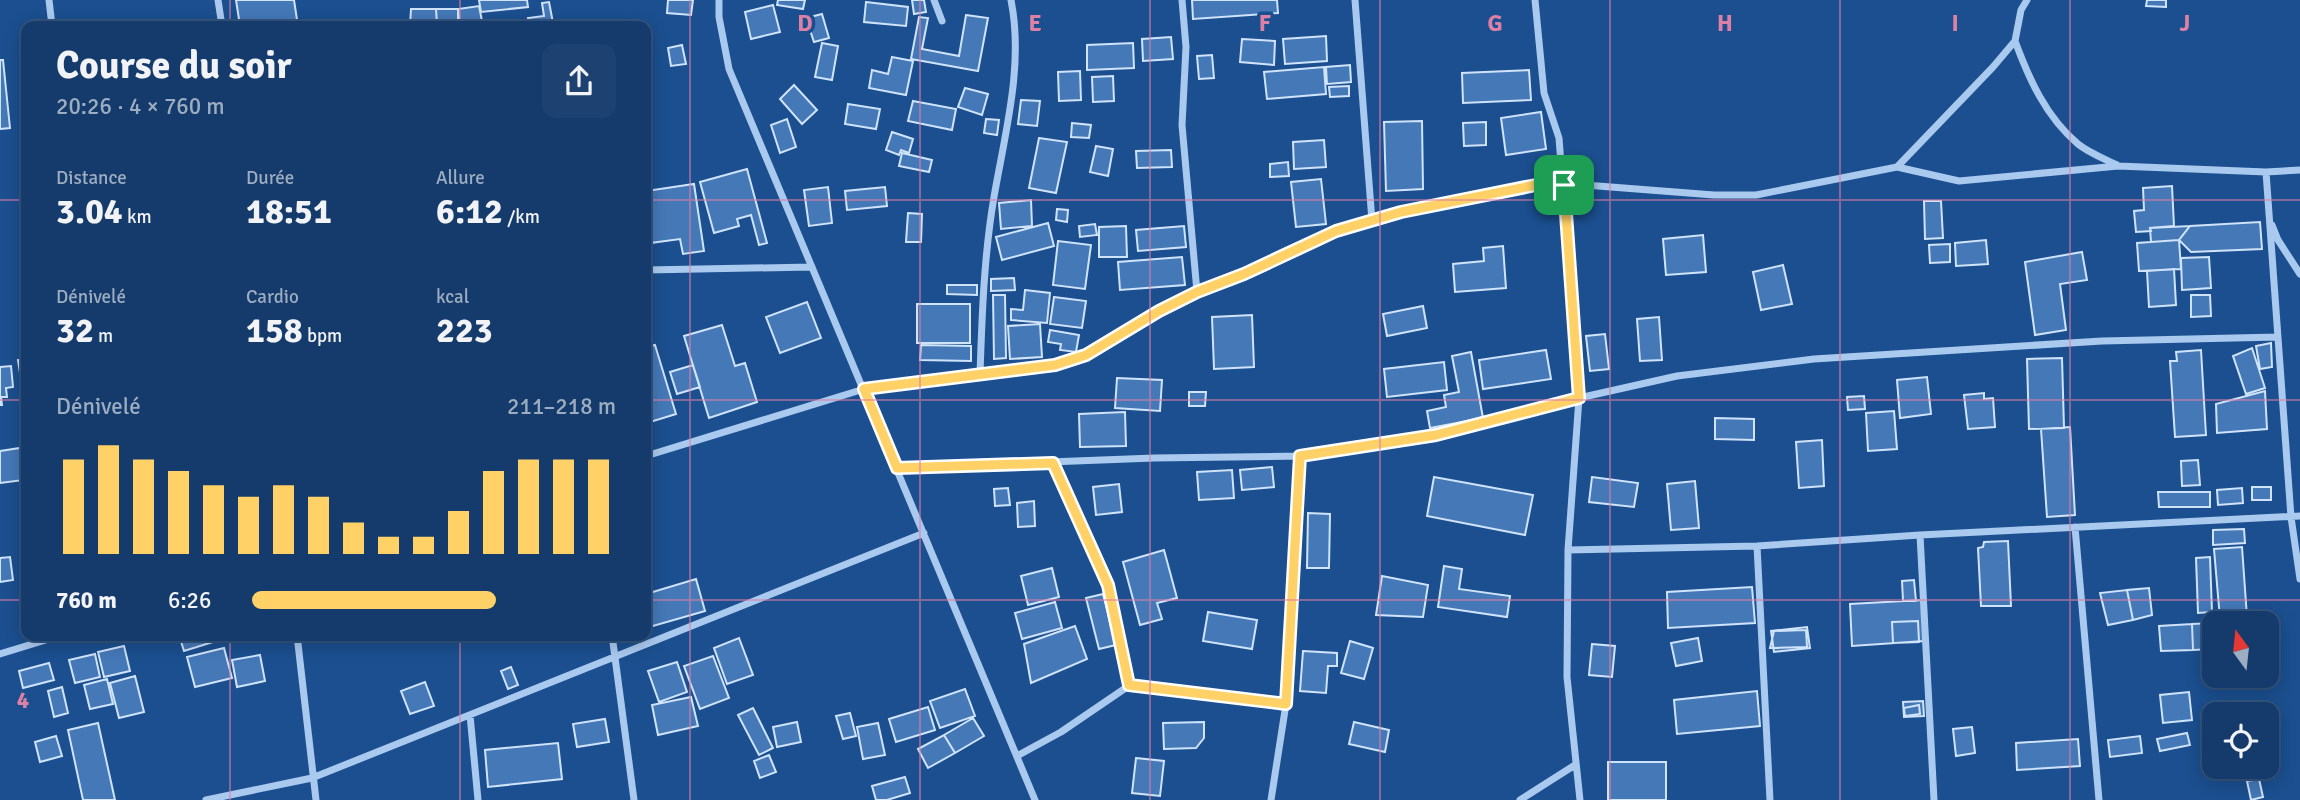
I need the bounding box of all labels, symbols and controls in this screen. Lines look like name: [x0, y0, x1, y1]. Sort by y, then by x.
text: D: [797, 9, 813, 38]
text: E: [1028, 9, 1042, 38]
text: F: [1259, 9, 1271, 38]
text: G: [1487, 9, 1503, 38]
text: H: [1717, 9, 1733, 38]
text: I: [1951, 9, 1959, 38]
text: J: [2180, 9, 2190, 38]
text: Course du soir: [56, 42, 292, 89]
button: share: [542, 44, 616, 118]
text: 20:26 · 4 × 760 m: [56, 92, 225, 121]
pin: [1534, 155, 1594, 215]
text: Distance: [56, 166, 127, 190]
text: Durée: [246, 166, 294, 190]
text: Allure: [436, 166, 485, 190]
icon: arrive: [1545, 166, 1583, 204]
text: 3.04: [56, 190, 123, 233]
text: 18:51: [246, 190, 332, 233]
text: 6:12: [436, 190, 503, 233]
text: km: [123, 205, 152, 229]
text: /km: [503, 205, 540, 229]
text: Dénivelé: [56, 285, 126, 309]
text: Cardio: [246, 285, 299, 309]
text: kcal: [436, 285, 469, 309]
text: 32: [56, 309, 94, 352]
text: 158: [246, 309, 303, 352]
text: 223: [436, 309, 493, 352]
text: m: [94, 324, 113, 348]
text: bpm: [303, 324, 342, 348]
text: Dénivelé: [56, 392, 141, 421]
text: 211–218 m: [507, 392, 616, 421]
text: 760 m: [56, 586, 117, 615]
text: 6:26: [168, 586, 211, 615]
north arrow: [2202, 611, 2278, 688]
map controls: [2202, 611, 2279, 779]
text: 4: [17, 686, 29, 715]
button: locate: [2202, 702, 2279, 779]

